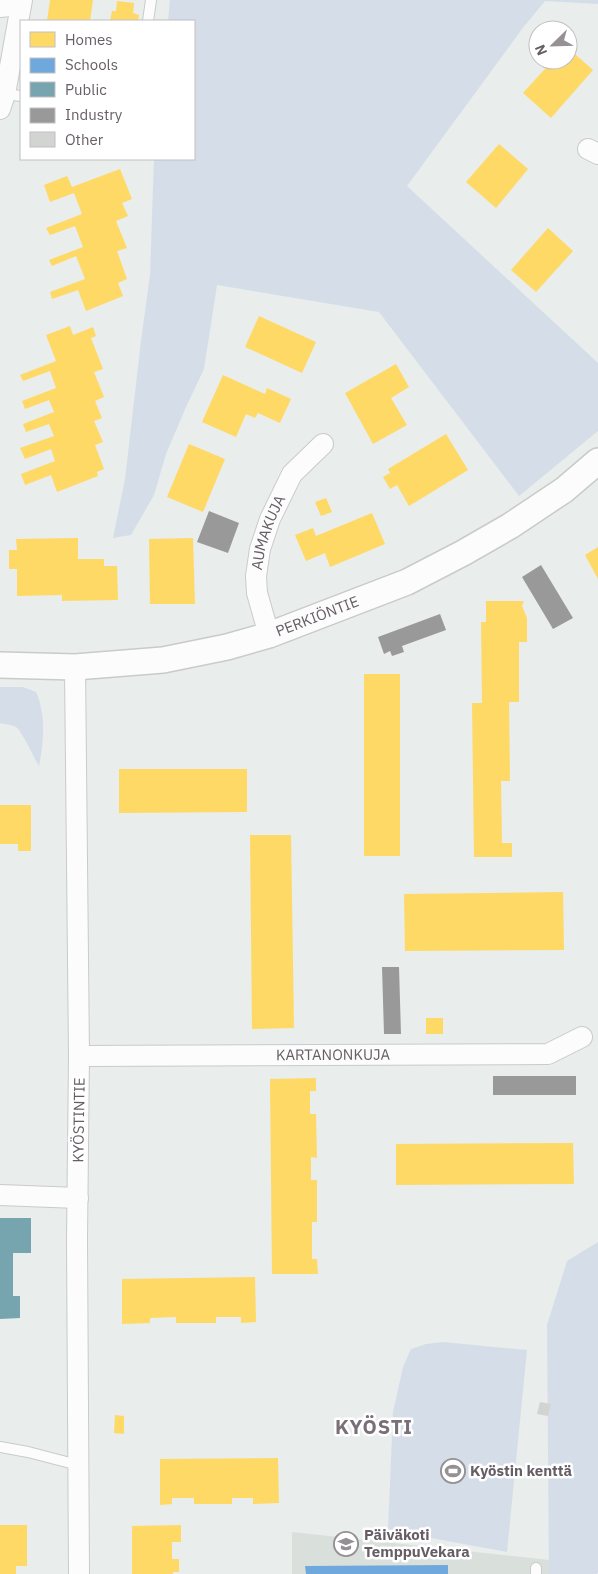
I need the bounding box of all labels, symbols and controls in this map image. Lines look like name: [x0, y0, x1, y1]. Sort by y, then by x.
legend: [20, 20, 195, 160]
north arrow: [528, 20, 578, 70]
text: Homes: [65, 30, 113, 49]
text: N: [531, 42, 551, 58]
text: Schools: [65, 55, 118, 74]
text: Public: [65, 80, 107, 99]
text: Industry: [65, 105, 123, 124]
text: Other: [65, 130, 104, 149]
street label: AUMAKUJA: [247, 491, 289, 571]
street label: PERKIÖNTIE: [273, 591, 361, 641]
street label: KARTANONKUJA: [276, 1045, 390, 1064]
street label: KYÖSTINTIE: [68, 1077, 89, 1163]
district label: KYÖSTI: [335, 1413, 413, 1440]
sports icon: Kyöstin kenttä: [440, 1458, 466, 1484]
place label: Kyöstin kenttä: [470, 1461, 572, 1480]
place label: Päiväkoti TemppuVekara: [364, 1525, 470, 1561]
school or university icon: Päiväkoti TemppuVekara: [333, 1531, 359, 1557]

